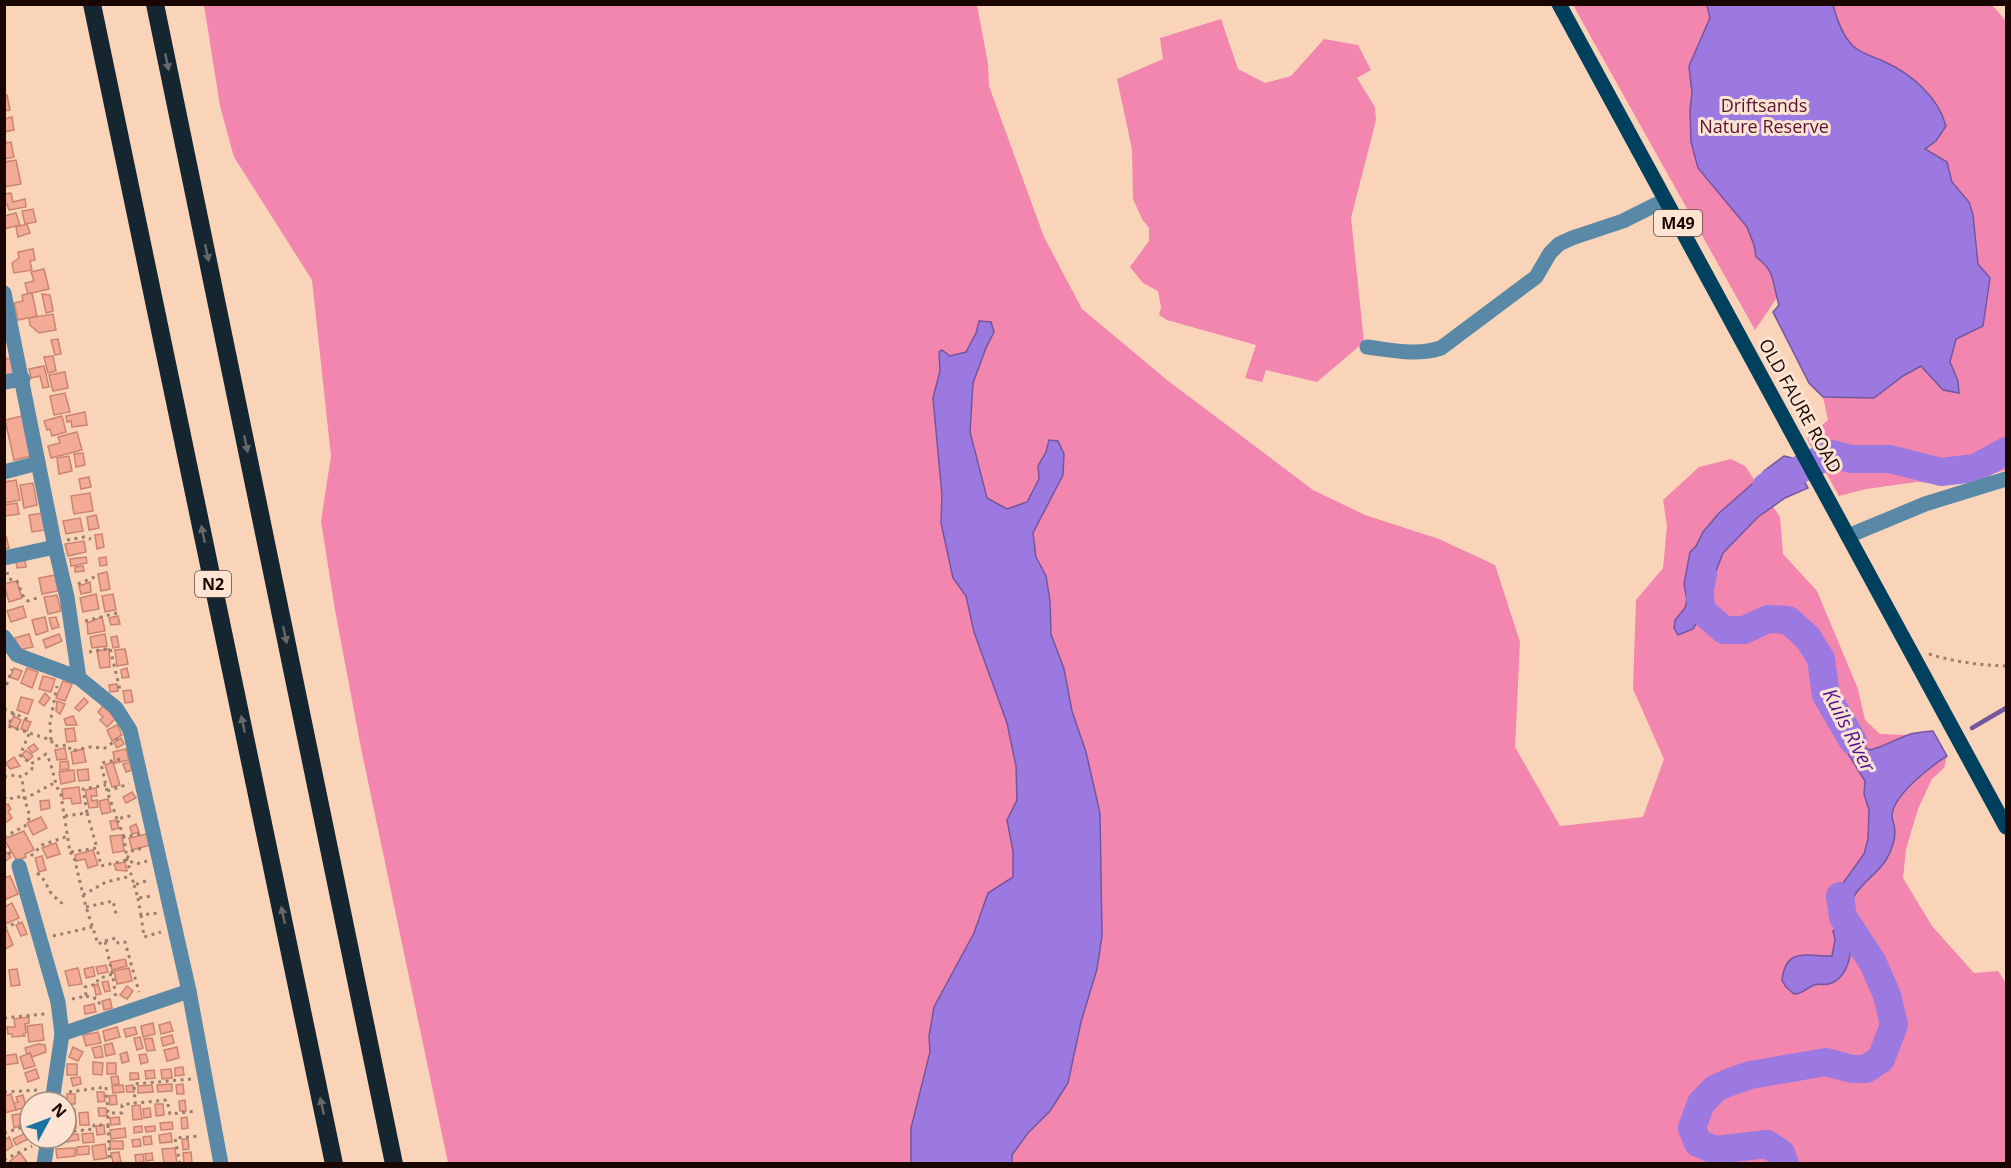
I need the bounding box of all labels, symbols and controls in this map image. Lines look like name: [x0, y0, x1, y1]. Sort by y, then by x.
one-way arrow: [163, 52, 172, 71]
park label: Driftsands Nature Reserve: [1699, 93, 1829, 138]
road number: M49: [1654, 210, 1702, 236]
one-way arrow: [202, 243, 212, 262]
street label: OLD FAURE ROAD: [1754, 334, 1848, 477]
one-way arrow: [242, 434, 251, 453]
one-way arrow: [198, 524, 207, 543]
road number: N2: [195, 571, 231, 597]
one-way arrow: [281, 625, 291, 644]
water label: Kuils River: [1817, 683, 1882, 777]
one-way arrow: [238, 715, 247, 734]
one-way arrow: [277, 906, 287, 925]
north arrow: [18, 1090, 78, 1150]
one-way arrow: [317, 1097, 326, 1116]
text: N: [47, 1098, 72, 1122]

